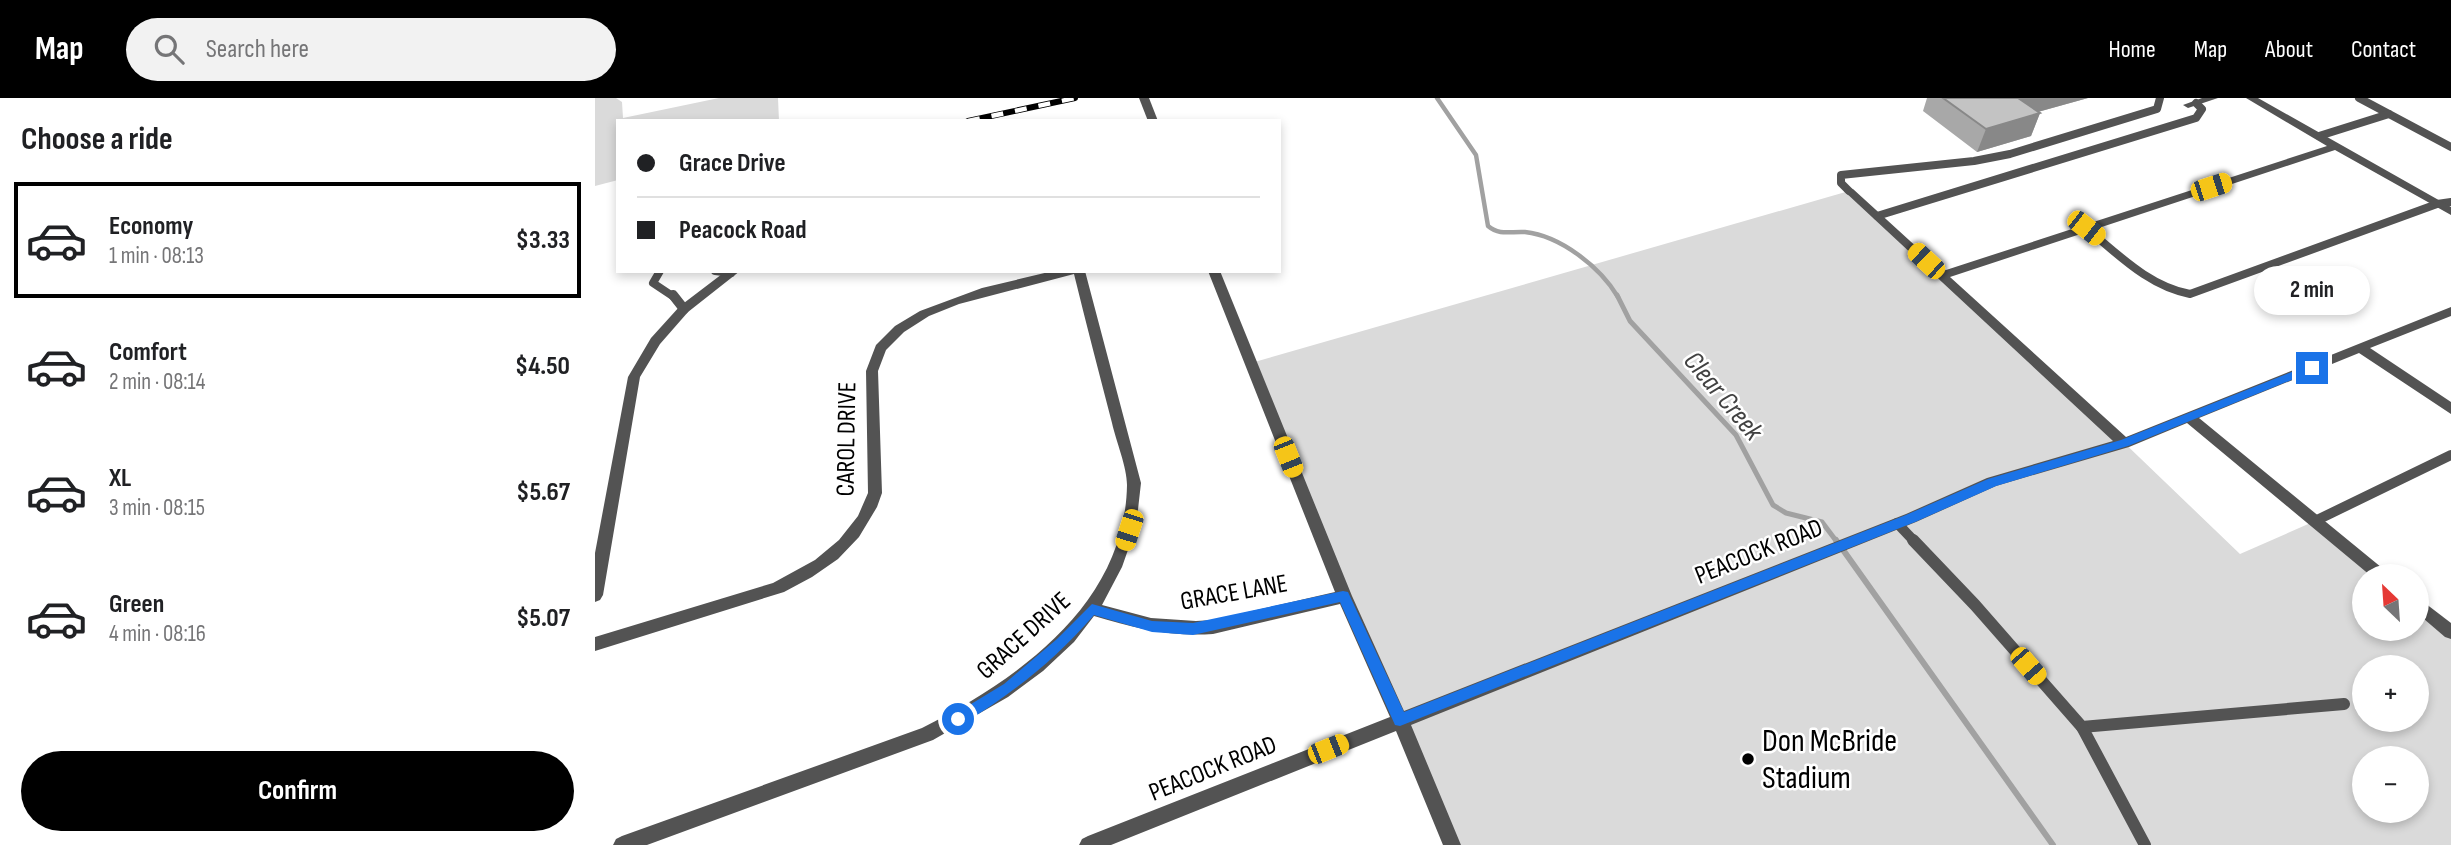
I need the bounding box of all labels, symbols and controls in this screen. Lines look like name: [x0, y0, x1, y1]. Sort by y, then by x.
search box: [126, 18, 616, 81]
text: Map: [35, 29, 84, 69]
icon: search: [150, 30, 188, 68]
text: Search here: [206, 34, 309, 65]
text: Home: [2108, 35, 2156, 64]
text: Map: [2194, 35, 2227, 64]
text: About: [2265, 35, 2313, 64]
text: Contact: [2351, 35, 2416, 64]
text: Choose a ride: [21, 120, 173, 159]
text: Grace Drive: [679, 148, 786, 179]
car: [2188, 171, 2235, 203]
car: [2063, 207, 2110, 249]
icon: car: [25, 209, 88, 272]
text: Economy: [109, 211, 193, 242]
text: Peacock Road: [679, 215, 807, 246]
text: $3.33: [516, 225, 570, 256]
car: [1904, 239, 1949, 283]
text: 1 min · 08:13: [109, 242, 204, 270]
callout: 2 min: [2254, 266, 2370, 316]
text: 2 min: [2290, 276, 2334, 304]
icon: car: [25, 335, 88, 398]
text: Comfort: [109, 337, 187, 368]
water label: Clear Creek: [1676, 345, 1771, 448]
text: $4.50: [515, 351, 570, 382]
route end: [2296, 352, 2328, 384]
text: 2 min · 08:14: [109, 368, 205, 396]
street label: CAROL DRIVE: [831, 381, 863, 497]
car: [1271, 434, 1306, 480]
icon: car: [25, 461, 88, 524]
text: XL: [109, 463, 131, 494]
text: $5.67: [516, 477, 570, 508]
text: 3 min · 08:15: [109, 494, 205, 522]
car: [1113, 507, 1146, 553]
street label: PEACOCK ROAD: [1691, 512, 1827, 592]
north arrow: [2352, 564, 2429, 640]
map controls: [2352, 564, 2429, 823]
street label: GRACE LANE: [1178, 568, 1290, 618]
street label: GRACE DRIVE: [971, 586, 1077, 686]
icon: car: [25, 587, 88, 650]
text: Green: [109, 589, 164, 620]
text: $5.07: [516, 603, 570, 634]
text: 4 min · 08:16: [109, 620, 206, 648]
car: [2007, 643, 2050, 689]
button: +: [2352, 655, 2429, 732]
route start: [942, 703, 974, 735]
place label: Don McBride Stadium: [1762, 722, 1897, 798]
street label: PEACOCK ROAD: [1145, 729, 1281, 809]
car: [1305, 731, 1352, 767]
button: −: [2352, 746, 2429, 823]
button: Confirm: [21, 751, 574, 831]
marker: Don McBride Stadium: [1740, 751, 1756, 767]

